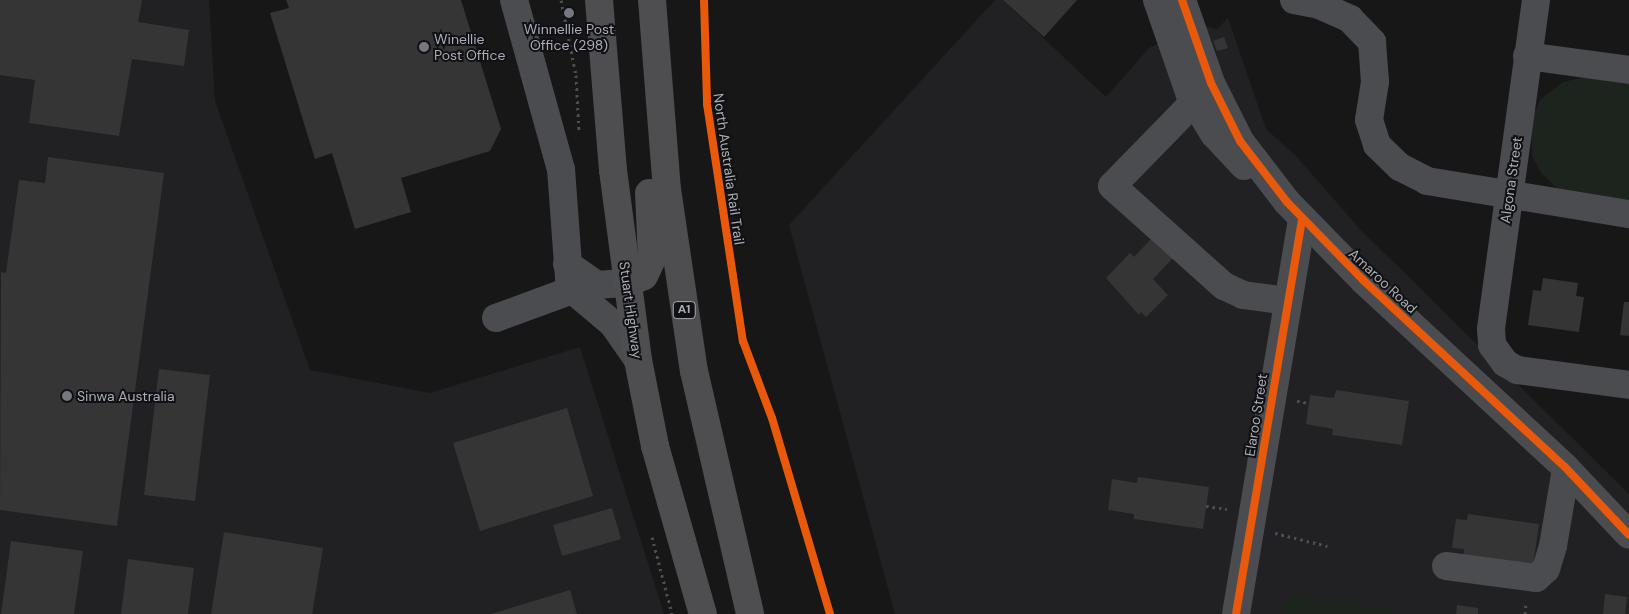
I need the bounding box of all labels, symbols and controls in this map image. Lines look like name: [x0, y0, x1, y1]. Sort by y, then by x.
marker: Winnellie Post Office (298): [563, 7, 575, 19]
place label: Winnellie Post Office (298): [524, 21, 614, 54]
place label: Winellie Post Office: [434, 31, 505, 64]
marker: Winellie Post Office: [418, 41, 430, 53]
street label: North Australia Rail Trail: [710, 92, 748, 246]
street label: Algona Street: [1497, 136, 1525, 224]
street label: Amaroo Road: [1345, 245, 1421, 317]
street label: Stuart Highway: [616, 260, 646, 360]
road number: A1: [672, 300, 696, 320]
street label: Elaroo Street: [1241, 372, 1271, 458]
place label: Sinwa Australia: [77, 388, 175, 404]
marker: Sinwa Australia: [61, 390, 73, 402]

